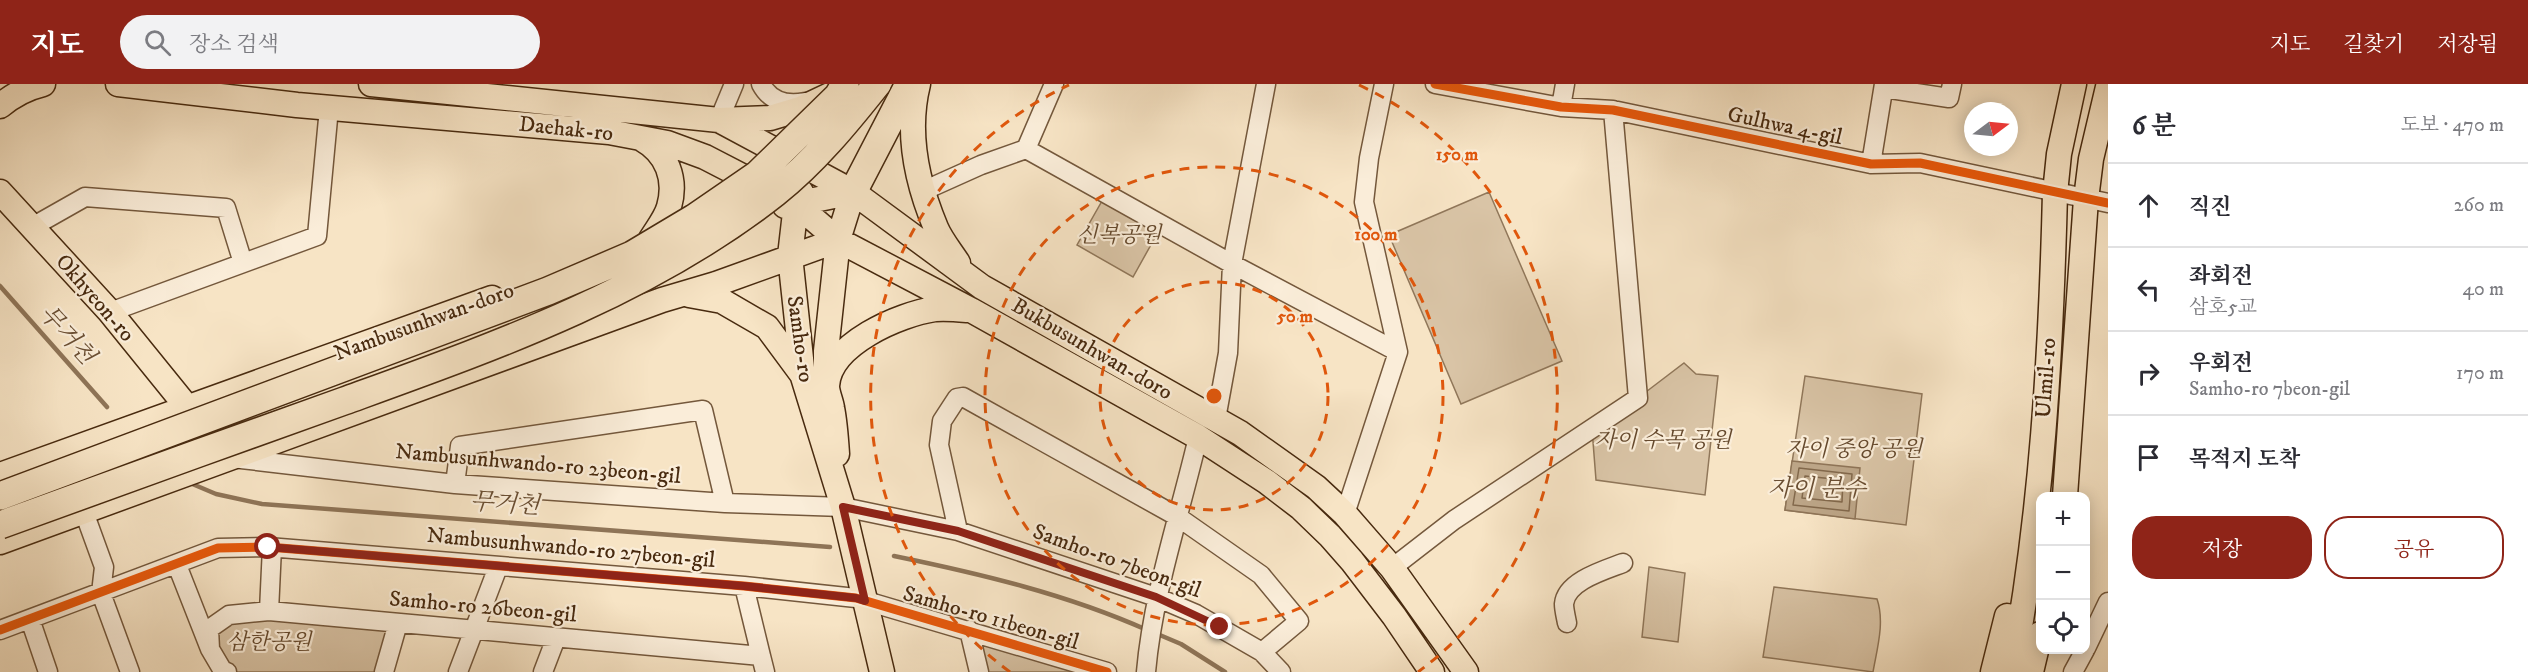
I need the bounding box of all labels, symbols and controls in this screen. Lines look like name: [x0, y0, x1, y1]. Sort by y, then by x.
search box: [120, 15, 540, 69]
icon: search: [141, 26, 174, 59]
text: 지도: [30, 28, 84, 63]
text: 장소 검색: [189, 31, 279, 58]
text: 지도: [2270, 32, 2310, 58]
text: 길찾기: [2343, 32, 2404, 58]
text: 저장됨: [2437, 32, 2498, 58]
street label: Gulhwa 4-gil: [1725, 101, 1845, 151]
north arrow: [1964, 102, 2018, 156]
text: 6 분: [2132, 110, 2176, 143]
street label: Daehak-ro: [518, 111, 614, 147]
text: 도보 · 470 m: [2400, 113, 2504, 138]
text: 150 m: [1436, 144, 1479, 166]
icon: ahead: [2132, 189, 2165, 222]
text: 260 m: [2454, 193, 2504, 218]
text: 직진: [2189, 194, 2232, 221]
park label: 신복공원: [1076, 222, 1163, 249]
text: 100 m: [1354, 224, 1398, 246]
street label: Okhyeon-ro: [50, 249, 140, 347]
text: 좌회전: [2189, 263, 2253, 290]
icon: left: [2132, 273, 2165, 306]
street label: Nambusunhwan-doro: [330, 277, 518, 367]
text: 40 m: [2462, 277, 2504, 302]
street label: Bukbusunhwan-doro: [1007, 292, 1177, 406]
street label: Samho-ro: [781, 294, 819, 384]
text: 삼호5교: [2189, 295, 2257, 320]
water label: 무거천: [33, 299, 103, 372]
text: 50 m: [1276, 306, 1313, 328]
street label: Ulmil-ro: [2030, 337, 2062, 419]
text: 우회전: [2189, 350, 2253, 377]
icon: right: [2132, 357, 2165, 390]
text: 170 m: [2456, 361, 2504, 386]
text: Samho-ro 7beon-gil: [2189, 377, 2350, 402]
centre of rings: [1204, 386, 1224, 406]
park label: 자이 수목 공원: [1594, 427, 1733, 454]
park label: 자이 중앙 공원: [1785, 436, 1924, 463]
street label: Nambusunhwando-ro 23beon-gil: [394, 438, 682, 490]
icon: arrive: [2132, 441, 2165, 474]
text: 목적지 도착: [2189, 446, 2300, 473]
water label: 자이 분수: [1768, 474, 1868, 504]
water label: 무거천: [469, 487, 543, 522]
map controls: [2036, 492, 2090, 654]
button: +: [2036, 492, 2090, 546]
button: 저장: [2132, 516, 2312, 579]
button: 공유: [2324, 516, 2504, 579]
street label: Samho-ro 7beon-gil: [1029, 518, 1205, 604]
street label: Nambusunhwando-ro 27beon-gil: [426, 522, 717, 574]
route start: [254, 533, 280, 559]
button: −: [2036, 546, 2090, 600]
street label: Samho-ro 11beon-gil: [900, 580, 1082, 656]
street label: Samho-ro 26beon-gil: [388, 585, 578, 629]
button: locate: [2036, 600, 2090, 654]
route end: [1206, 613, 1232, 639]
park label: 삼한공원: [226, 629, 313, 656]

